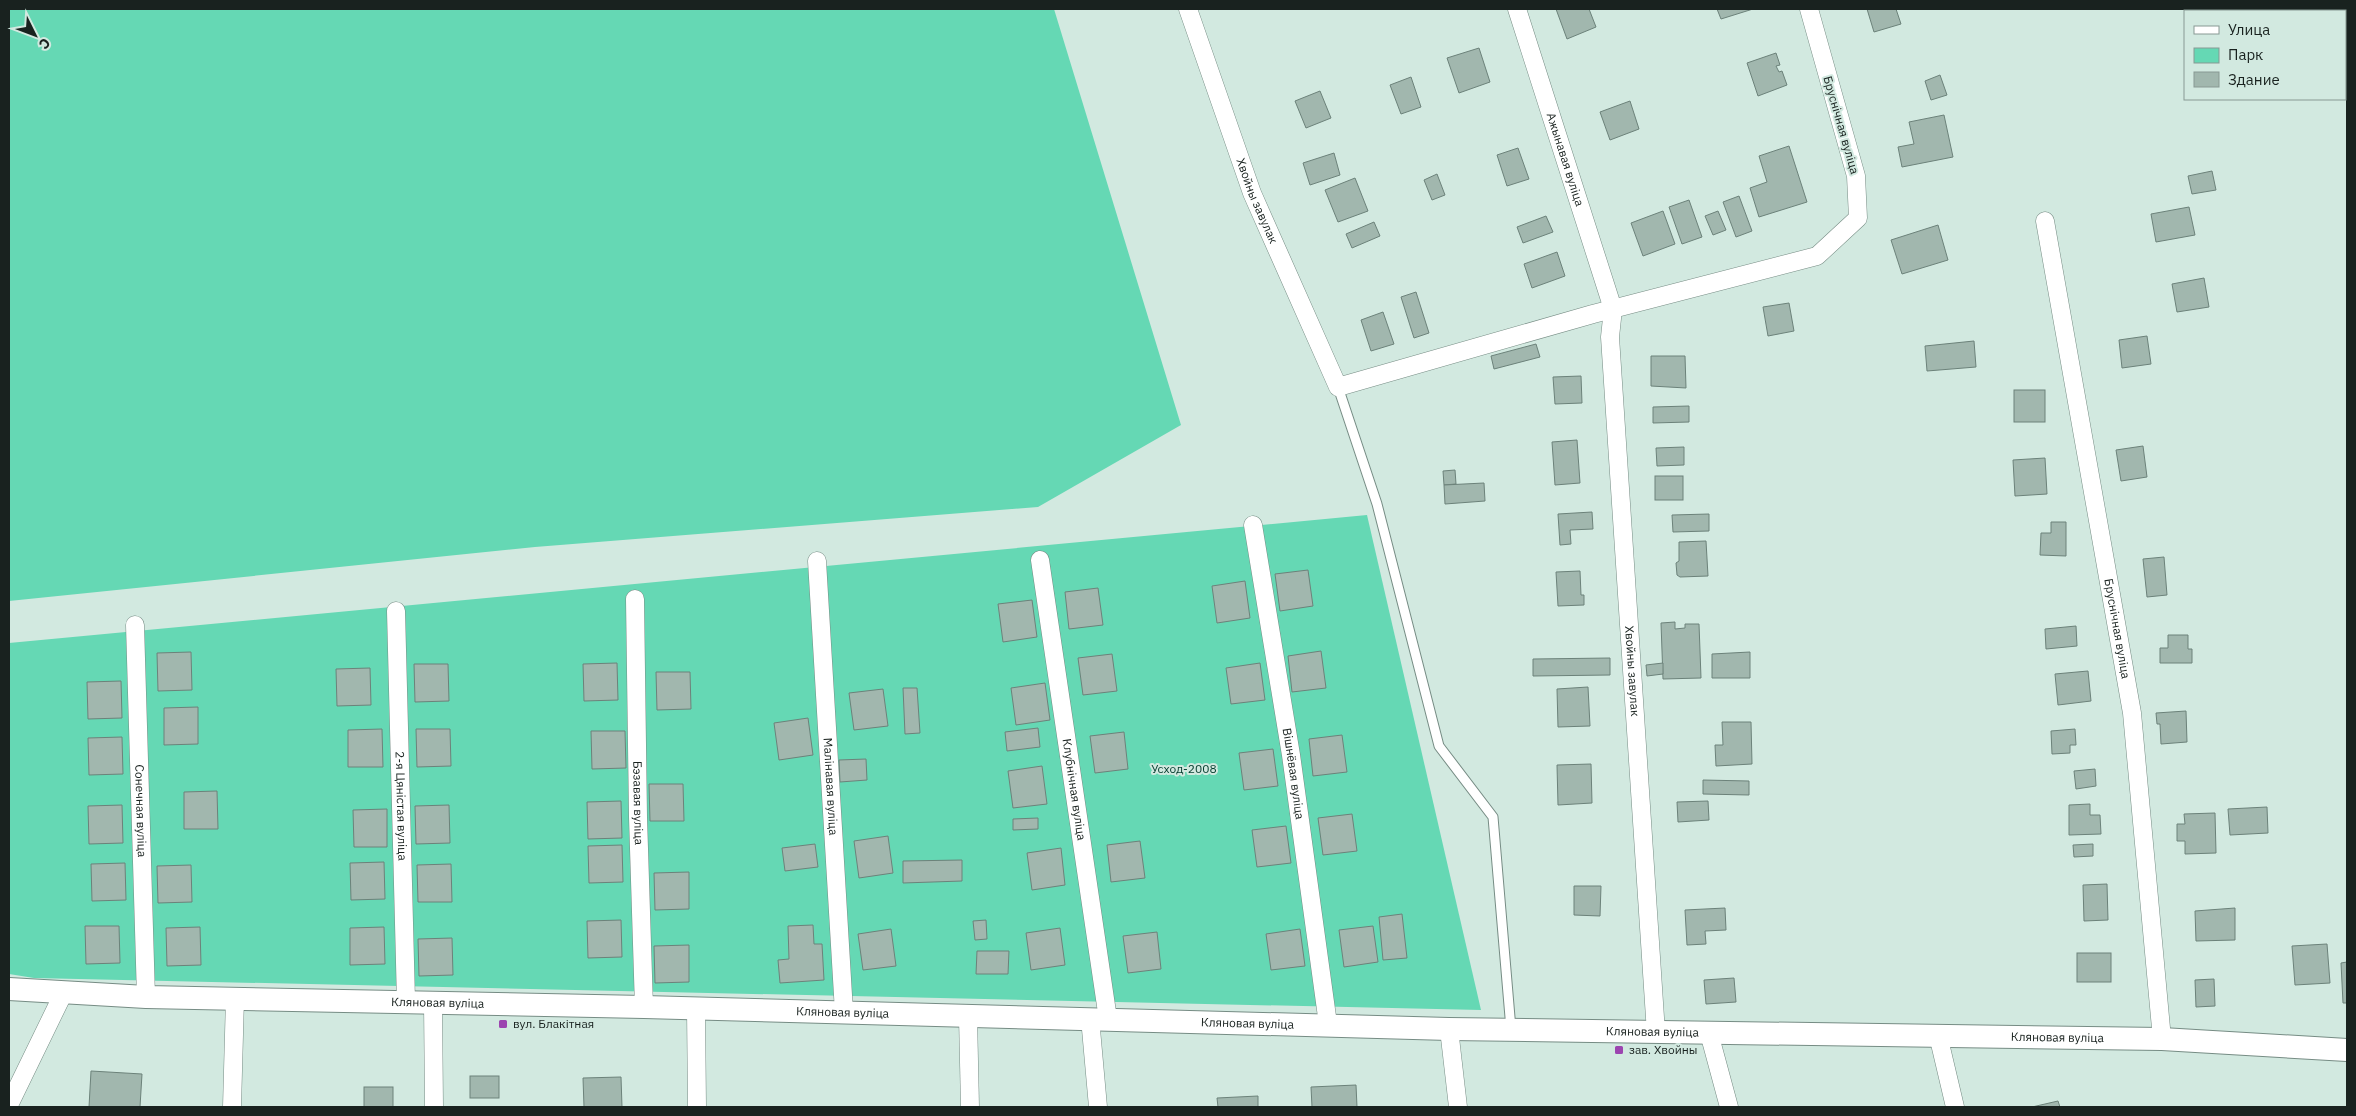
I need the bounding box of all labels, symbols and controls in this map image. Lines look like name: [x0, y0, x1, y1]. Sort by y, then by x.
north arrow: [10, 10, 60, 60]
legend: [2184, 10, 2346, 100]
text: Улица: [2228, 20, 2270, 39]
text: С: [35, 34, 54, 53]
text: Парк: [2228, 45, 2263, 64]
text: Здание: [2228, 70, 2280, 89]
street label: Бруснічная вуліца: [1820, 74, 1863, 176]
street label: Ажынавая вуліца: [1544, 111, 1588, 209]
street label: Хвойны завулак: [1233, 156, 1282, 246]
street label: Бруснічная вуліца: [2101, 577, 2134, 680]
street label: Хвойны завулак: [1622, 625, 1643, 717]
street label: Вішнёвая вуліца: [1280, 727, 1308, 821]
street label: Малінавая вуліца: [821, 737, 841, 836]
street label: Клубнічная вуліца: [1060, 738, 1090, 842]
street label: 2-я Цяністая вуліца: [393, 751, 410, 862]
street label: Бэзавая вуліца: [630, 761, 647, 846]
park label: Усход-2008: [1151, 761, 1217, 776]
street label: Сонечная вуліца: [132, 764, 150, 858]
street label: Кляновая вуліца: [391, 994, 485, 1011]
street label: Кляновая вуліца: [796, 1003, 890, 1021]
street label: Кляновая вуліца: [1201, 1014, 1295, 1032]
place label: вул. Блакітная: [513, 1016, 594, 1031]
marker: вул. Блакітная: [497, 1018, 509, 1030]
street label: Кляновая вуліца: [1606, 1023, 1700, 1040]
street label: Кляновая вуліца: [2011, 1029, 2105, 1045]
place label: зав. Хвойны: [1629, 1042, 1698, 1057]
marker: зав. Хвойны: [1613, 1044, 1625, 1056]

